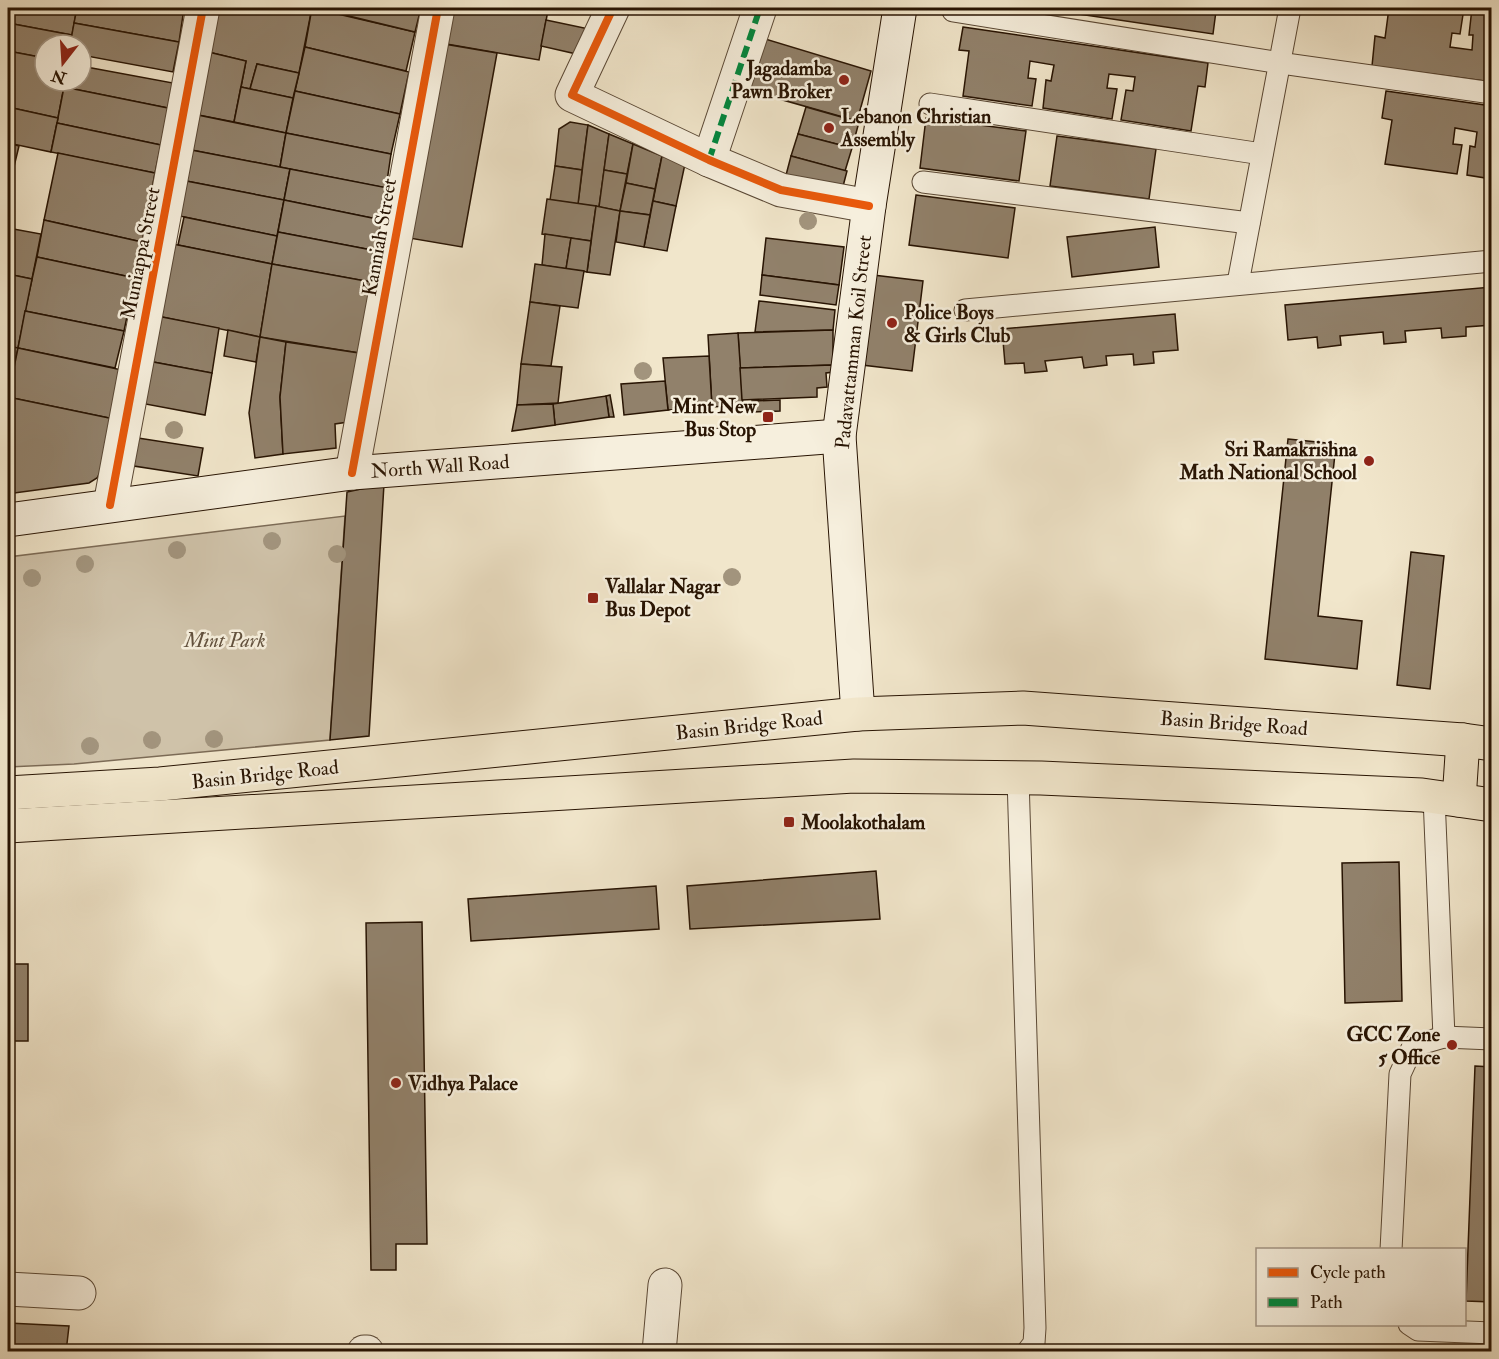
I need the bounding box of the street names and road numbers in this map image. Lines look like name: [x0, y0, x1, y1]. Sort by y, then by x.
street label: Kanniah Street: [357, 176, 402, 298]
street label: Muniappa Street: [115, 184, 167, 321]
street label: Padavattamman Koil Street: [830, 233, 877, 450]
street label: North Wall Road: [370, 449, 510, 484]
street label: Basin Bridge Road: [674, 705, 824, 746]
street label: Basin Bridge Road: [1159, 706, 1309, 741]
street label: Basin Bridge Road: [190, 754, 340, 795]

